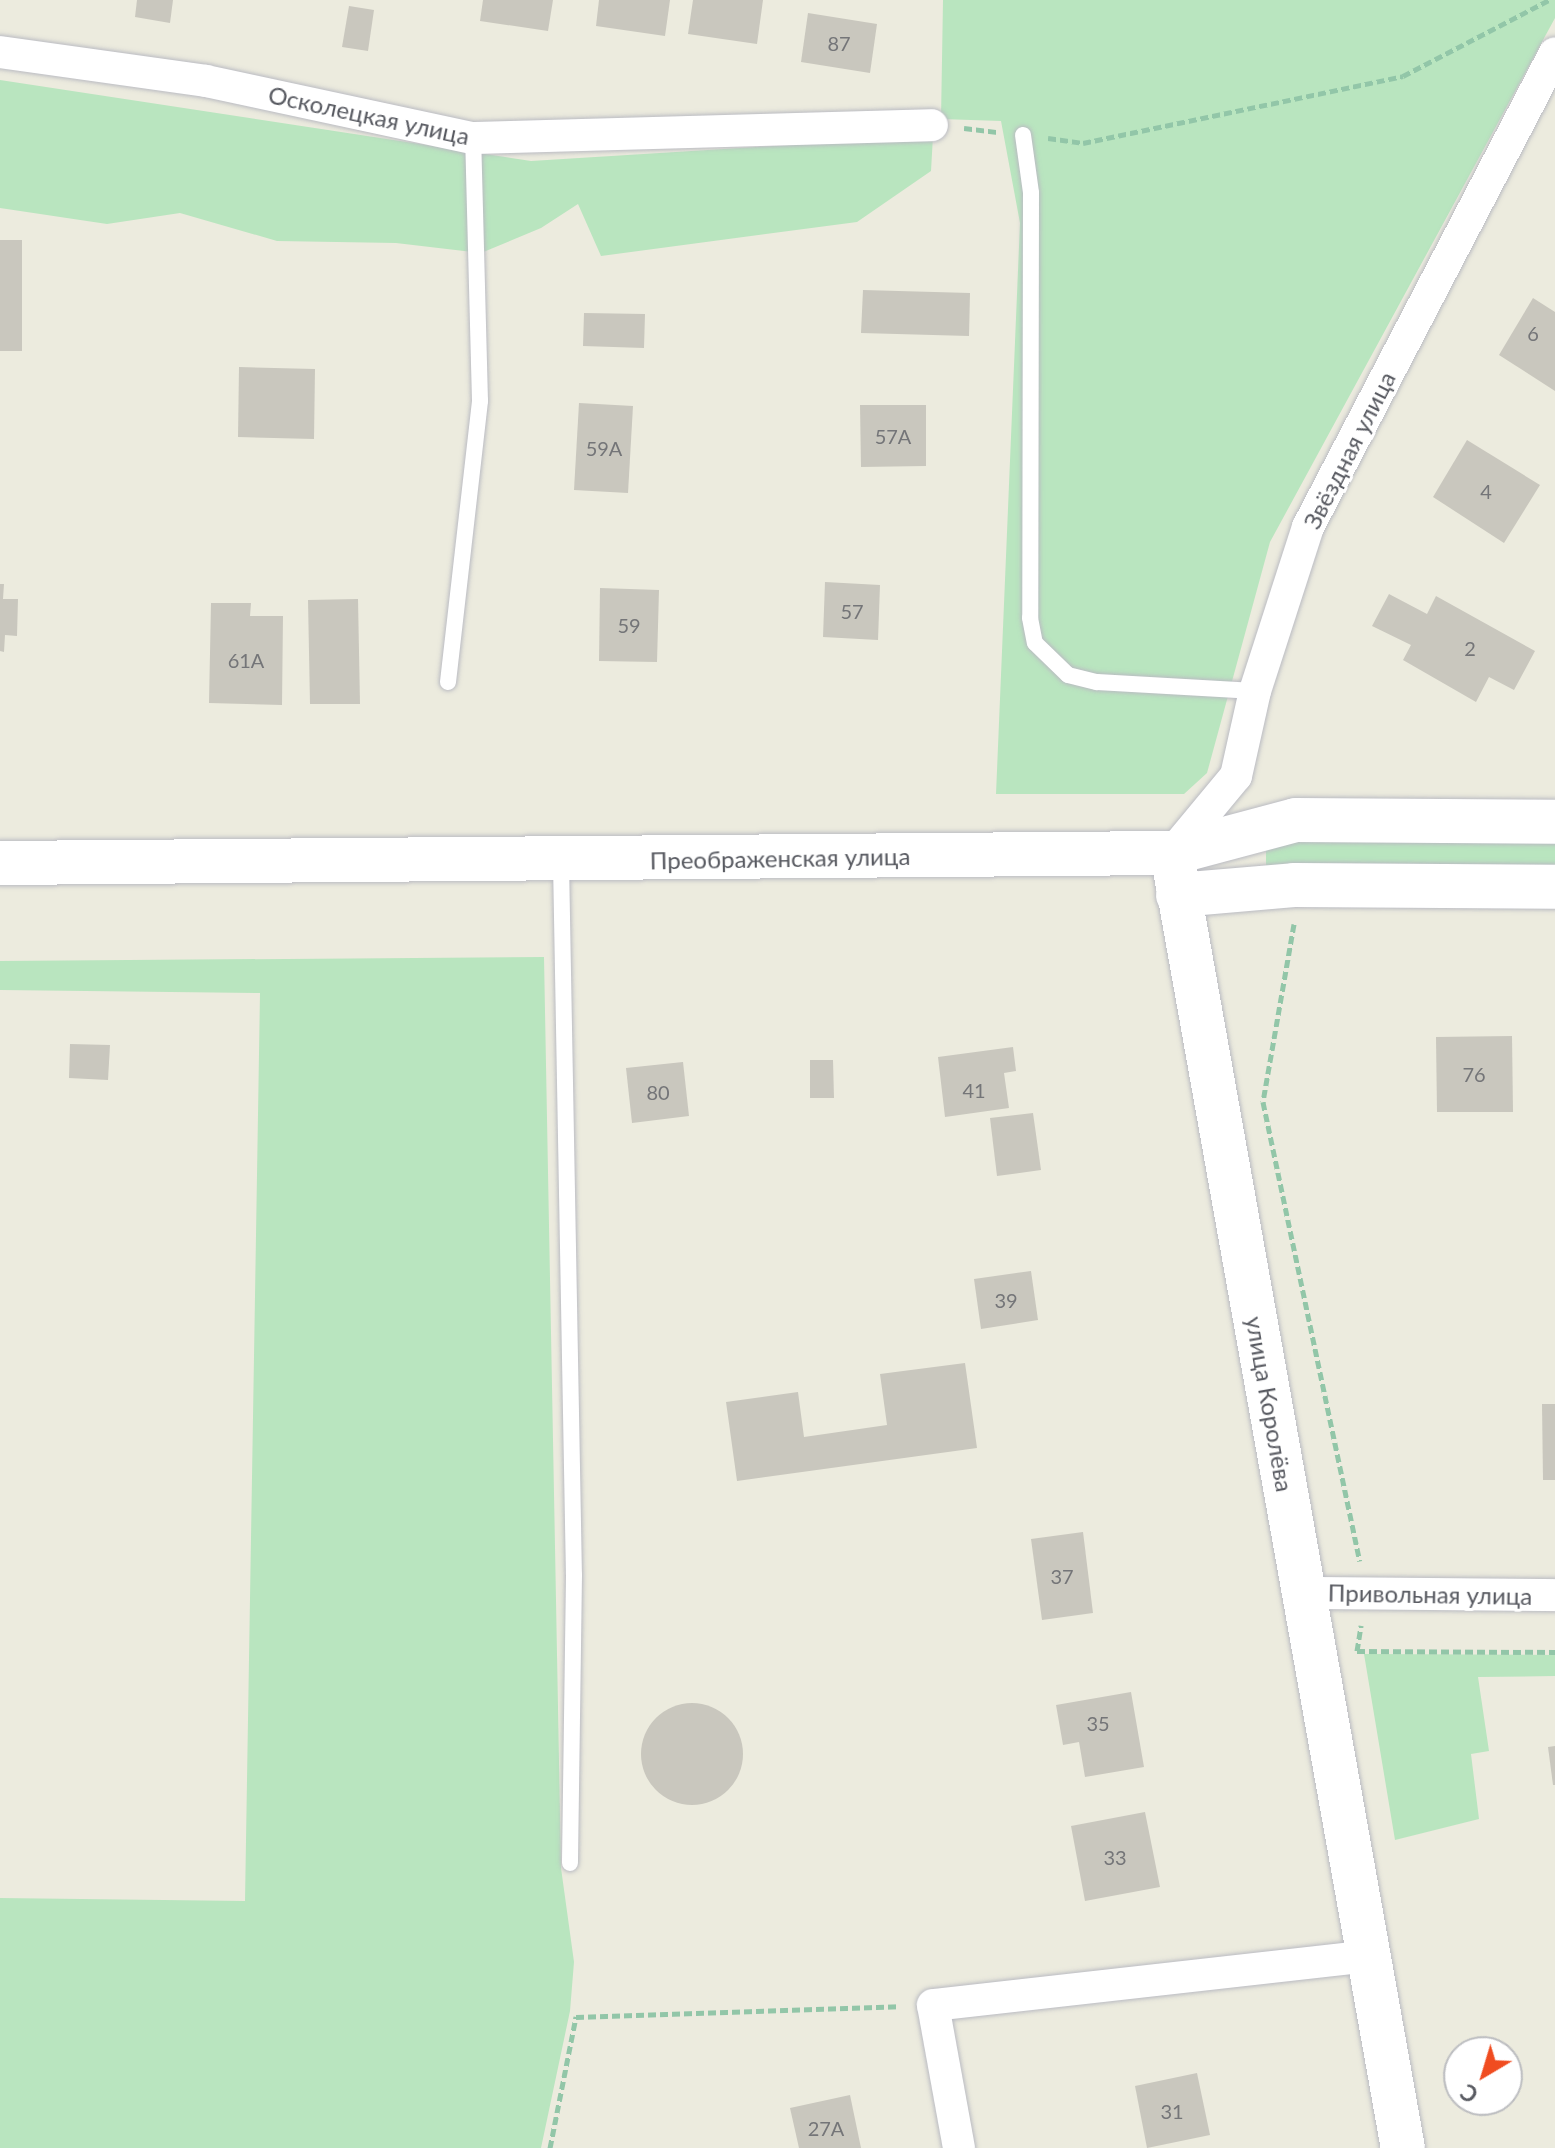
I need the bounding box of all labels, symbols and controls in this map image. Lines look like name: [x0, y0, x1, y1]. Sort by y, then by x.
house number: 87: [827, 31, 851, 55]
street label: Осколецкая улица: [266, 80, 472, 150]
house number: 6: [1527, 321, 1539, 345]
street label: Звёздная улица: [1297, 367, 1401, 533]
house number: 57А: [875, 424, 911, 448]
house number: 59А: [586, 436, 622, 460]
house number: 4: [1480, 479, 1492, 503]
house number: 57: [840, 599, 864, 623]
house number: 59: [617, 613, 641, 637]
house number: 2: [1464, 636, 1476, 660]
house number: 61А: [228, 648, 264, 672]
street label: Преображенская улица: [649, 841, 911, 875]
house number: 76: [1462, 1062, 1486, 1086]
house number: 41: [962, 1078, 986, 1102]
house number: 80: [646, 1080, 670, 1104]
house number: 39: [994, 1288, 1018, 1312]
street label: улица Королёва: [1240, 1314, 1300, 1494]
house number: 37: [1050, 1564, 1074, 1588]
street label: Привольная улица: [1328, 1578, 1532, 1610]
house number: 35: [1086, 1711, 1110, 1735]
house number: 33: [1103, 1845, 1127, 1869]
north arrow: [1443, 2036, 1523, 2116]
text: С: [1455, 2079, 1483, 2109]
house number: 31: [1160, 2099, 1184, 2123]
house number: 27А: [808, 2116, 844, 2140]

